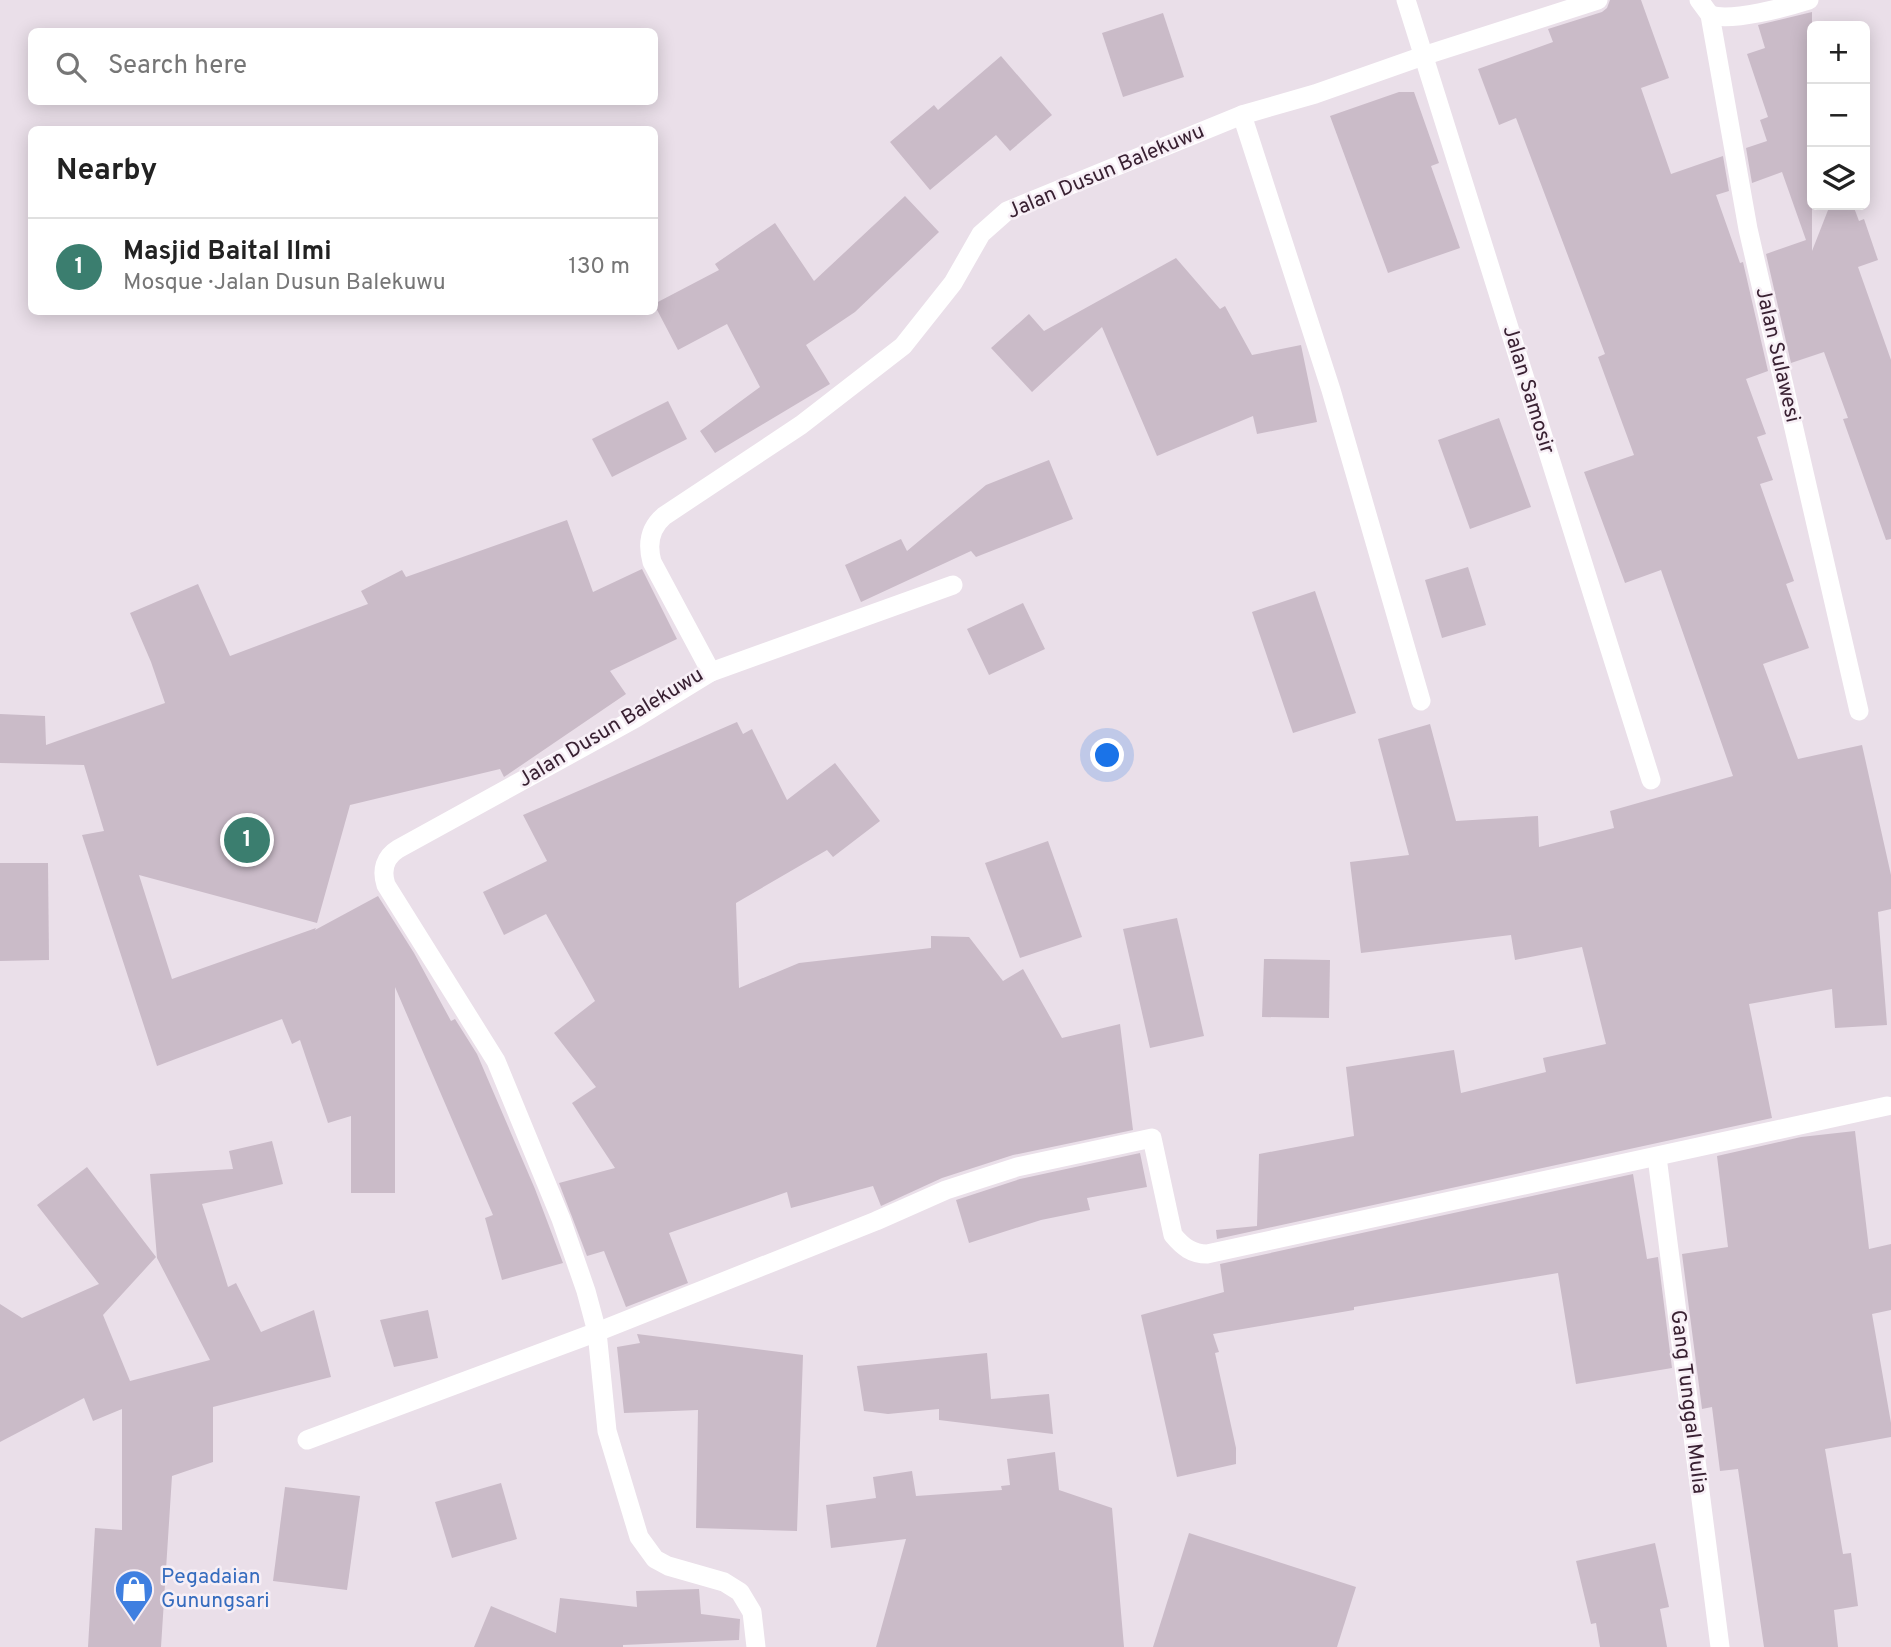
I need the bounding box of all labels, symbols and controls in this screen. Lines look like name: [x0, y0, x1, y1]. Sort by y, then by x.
map controls: [1807, 21, 1870, 210]
button: +: [1807, 21, 1870, 84]
search box: [28, 28, 658, 105]
icon: search: [52, 48, 90, 86]
text: Search here: [108, 50, 247, 83]
button: −: [1807, 84, 1870, 147]
street label: Jalan Dusun Balekuwu: [1003, 118, 1209, 226]
button: layers: [1807, 147, 1870, 210]
text: Nearby: [56, 153, 157, 190]
text: Masjid Baital Ilmi: [123, 236, 332, 269]
text: 1: [74, 253, 84, 282]
text: 130 m: [568, 253, 630, 282]
text: Mosque · Jalan Dusun Balekuwu: [123, 269, 446, 298]
street label: Jalan Sulawesi: [1748, 285, 1806, 425]
street label: Jalan Samosir: [1496, 322, 1560, 458]
street label: Jalan Dusun Balekuwu: [513, 662, 709, 794]
your location: [1090, 738, 1124, 772]
pin: 1: [224, 814, 270, 866]
street label: Gang Tunggal Mulia: [1663, 1308, 1713, 1496]
place label: Pegadaian Gunungsari: [161, 1564, 270, 1615]
shop icon: Pegadaian Gunungsari: [113, 1568, 155, 1623]

